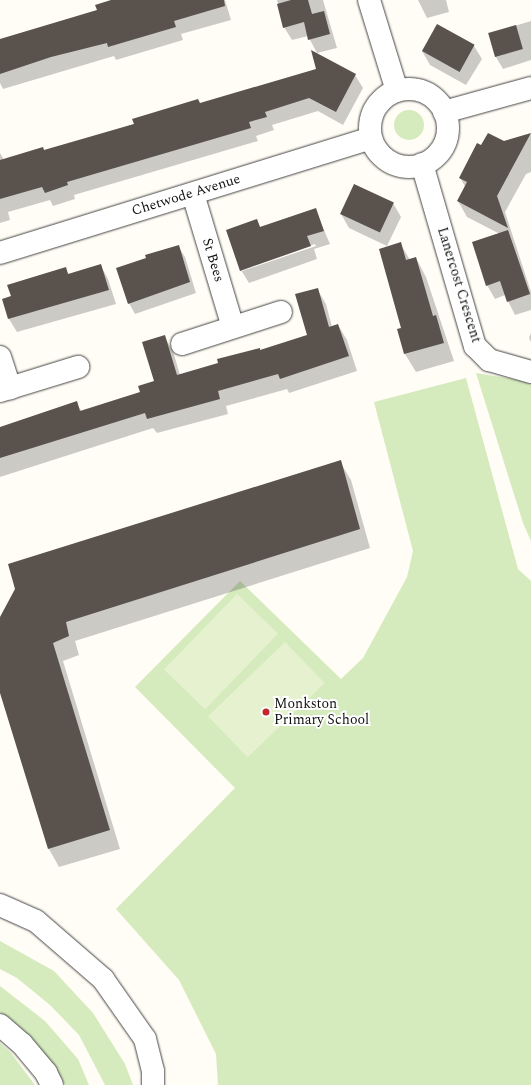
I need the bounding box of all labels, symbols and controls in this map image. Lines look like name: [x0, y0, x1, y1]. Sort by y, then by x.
street label: Chetwode Avenue: [130, 171, 242, 219]
street label: Lanercost Crescent: [433, 225, 485, 345]
street label: St Bees: [198, 236, 228, 284]
place label: Monkston Primary School: [274, 696, 369, 728]
marker: Monkston Primary School: [261, 707, 271, 717]

